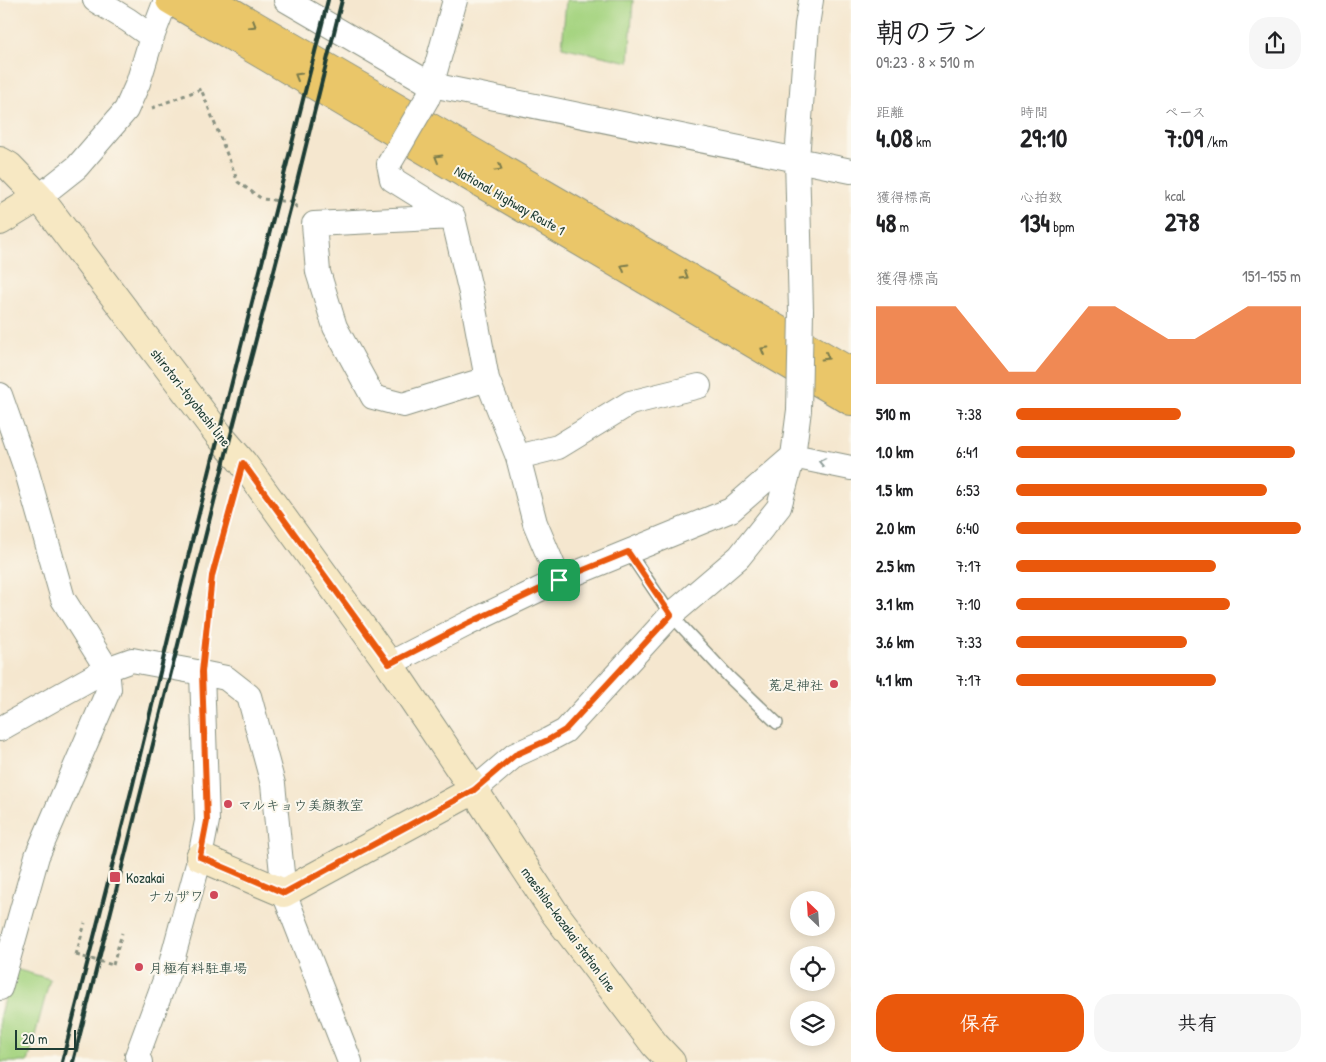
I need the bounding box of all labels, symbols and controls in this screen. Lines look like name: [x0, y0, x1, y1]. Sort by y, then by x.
text: 朝のラン: [876, 13, 988, 51]
button: share: [1249, 17, 1301, 69]
one-way arrow: [248, 18, 257, 28]
text: 09:23 · 8 × 510 m: [876, 51, 974, 73]
one-way arrow: [295, 72, 304, 82]
text: 距離: [876, 102, 904, 121]
text: 時間: [1020, 102, 1048, 121]
text: ペース: [1165, 102, 1206, 121]
text: 4.08: [876, 121, 913, 155]
text: 29:10: [1020, 121, 1067, 155]
text: 7:09: [1165, 121, 1203, 155]
text: km: [913, 132, 931, 151]
text: /km: [1203, 132, 1228, 151]
one-way arrow: [435, 155, 444, 165]
street label: National Highway Route 1: [451, 161, 569, 240]
one-way arrow: [494, 161, 503, 171]
text: kcal: [1165, 186, 1185, 205]
text: 獲得標高: [876, 187, 932, 206]
text: 心拍数: [1020, 187, 1062, 206]
text: 278: [1165, 205, 1200, 239]
text: 48: [876, 206, 896, 240]
text: 134: [1020, 206, 1050, 240]
text: m: [896, 217, 909, 236]
text: bpm: [1050, 217, 1074, 236]
one-way arrow: [620, 264, 629, 274]
text: 151–155 m: [1242, 265, 1301, 287]
text: 獲得標高: [876, 267, 940, 289]
one-way arrow: [680, 269, 689, 279]
street label: shirotori-toyohashi line: [146, 344, 236, 451]
one-way arrow: [760, 346, 769, 356]
one-way arrow: [820, 351, 829, 361]
text: 510 m: [876, 403, 910, 425]
text: 7:38: [956, 403, 982, 425]
text: 1.0 km: [876, 441, 914, 463]
text: 6:41: [956, 441, 978, 463]
one-way arrow: [817, 457, 826, 468]
text: 1.5 km: [876, 479, 913, 501]
text: 6:53: [956, 479, 980, 501]
text: 2.0 km: [876, 517, 915, 539]
text: 6:40: [956, 517, 979, 539]
text: 2.5 km: [876, 555, 915, 577]
text: 7:17: [956, 555, 981, 577]
pin: [538, 559, 580, 601]
icon: arrive: [545, 566, 573, 594]
text: 3.1 km: [876, 593, 914, 615]
text: 7:10: [956, 593, 981, 615]
text: 3.6 km: [876, 631, 914, 653]
text: 7:33: [956, 631, 982, 653]
text: 4.1 km: [876, 669, 912, 691]
text: 7:17: [956, 669, 981, 691]
place label: 菟足神社: [768, 675, 824, 694]
marker: 菟足神社: [828, 678, 840, 690]
place label: マルキョウ美顔教室: [238, 795, 364, 814]
marker: マルキョウ美顔教室: [222, 798, 234, 810]
street label: maeshiba-kozakai station line: [517, 863, 621, 996]
place label: Kozakai: [126, 868, 165, 887]
marker: Kozakai: [108, 870, 122, 884]
place label: ナカザワ: [148, 886, 204, 905]
marker: ナカザワ: [208, 889, 220, 901]
north arrow: [790, 891, 835, 936]
map controls: [790, 891, 835, 1046]
button: locate: [790, 946, 835, 991]
place label: 月極有料駐車場: [149, 958, 247, 977]
marker: 月極有料駐車場: [133, 961, 145, 973]
button: 保存: [876, 994, 1084, 1052]
button: 共有: [1094, 994, 1301, 1052]
button: layers: [790, 1001, 835, 1046]
scale bar: [15, 1027, 76, 1050]
text: 20 m: [22, 1029, 48, 1048]

